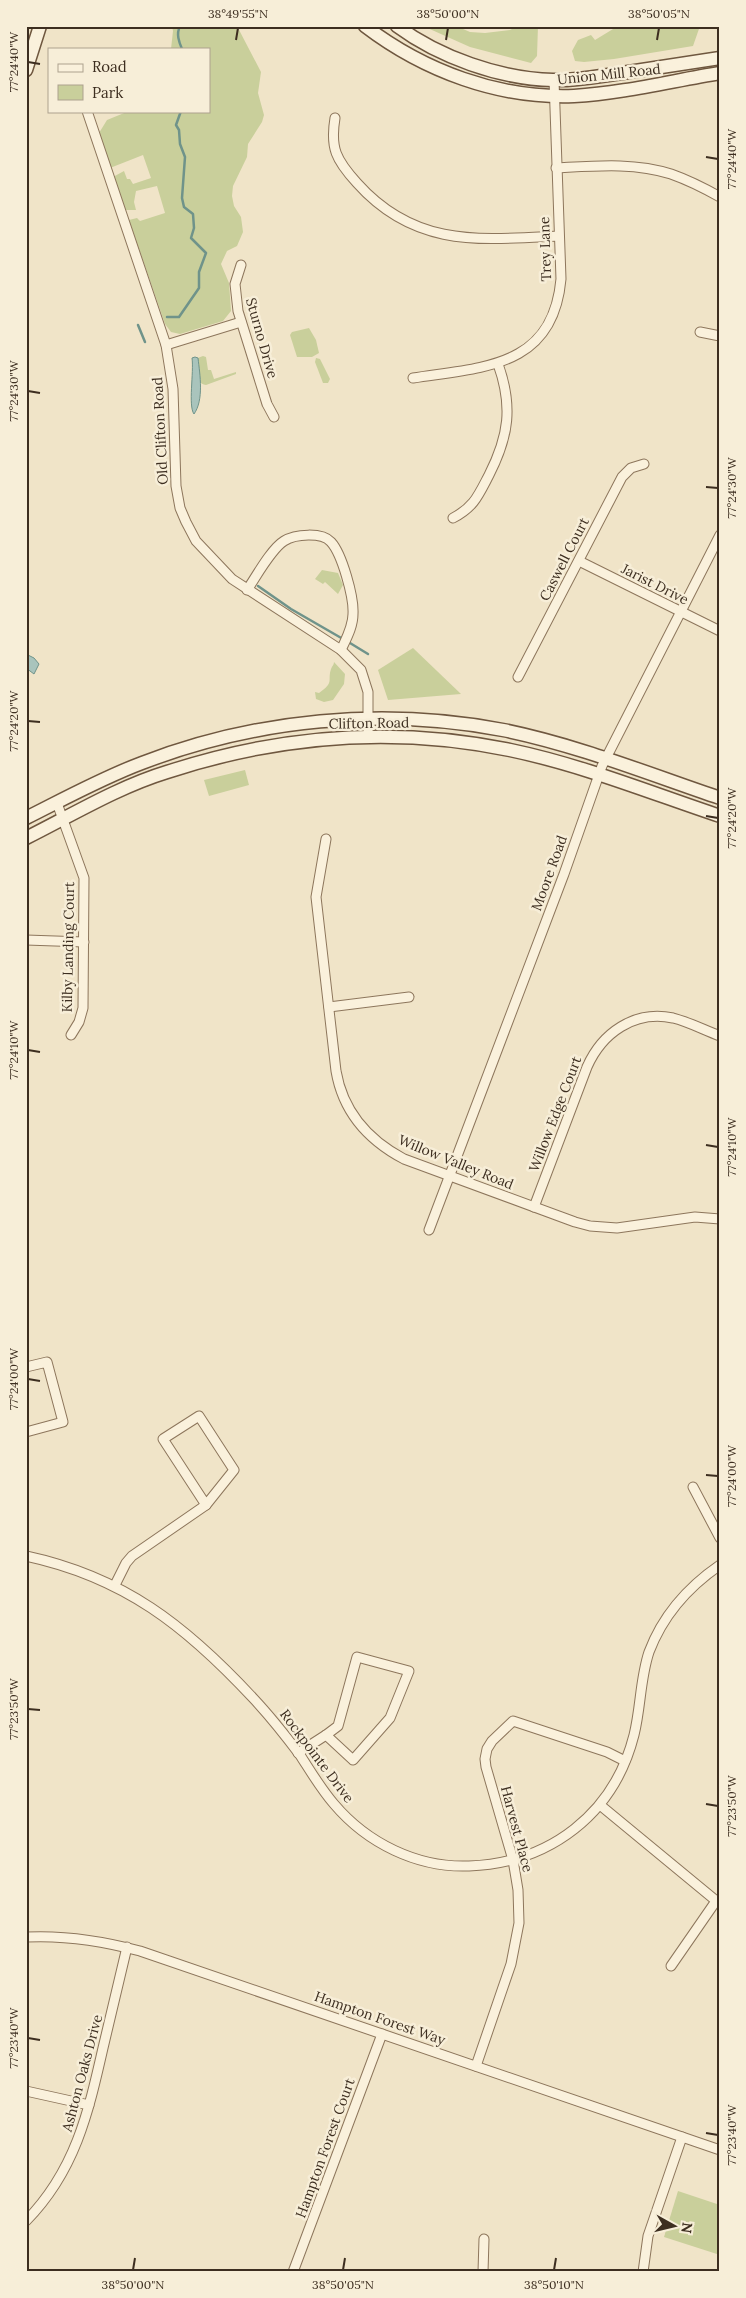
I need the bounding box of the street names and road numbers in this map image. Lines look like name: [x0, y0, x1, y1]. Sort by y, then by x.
street label: Union Mill Road: [556, 60, 662, 88]
street label: Trey Lane: [535, 216, 555, 282]
street label: Sturno Drive: [242, 296, 282, 381]
street label: Old Clifton Road: [148, 377, 172, 485]
street label: Caswell Court: [535, 514, 593, 604]
street label: Jarist Drive: [618, 559, 692, 609]
street label: Clifton Road: [328, 713, 410, 733]
street label: Moore Road: [527, 833, 571, 913]
street label: Kilby Landing Court: [58, 881, 78, 1012]
street label: Willow Edge Court: [525, 1053, 585, 1174]
street label: Willow Valley Road: [396, 1131, 516, 1193]
street label: Rockpointe Drive: [276, 1706, 358, 1807]
street label: Harvest Place: [497, 1784, 537, 1875]
street label: Hampton Forest Way: [312, 1987, 448, 2049]
street label: Ashton Oaks Drive: [57, 2012, 106, 2134]
street label: Hampton Forest Court: [291, 2075, 359, 2220]

